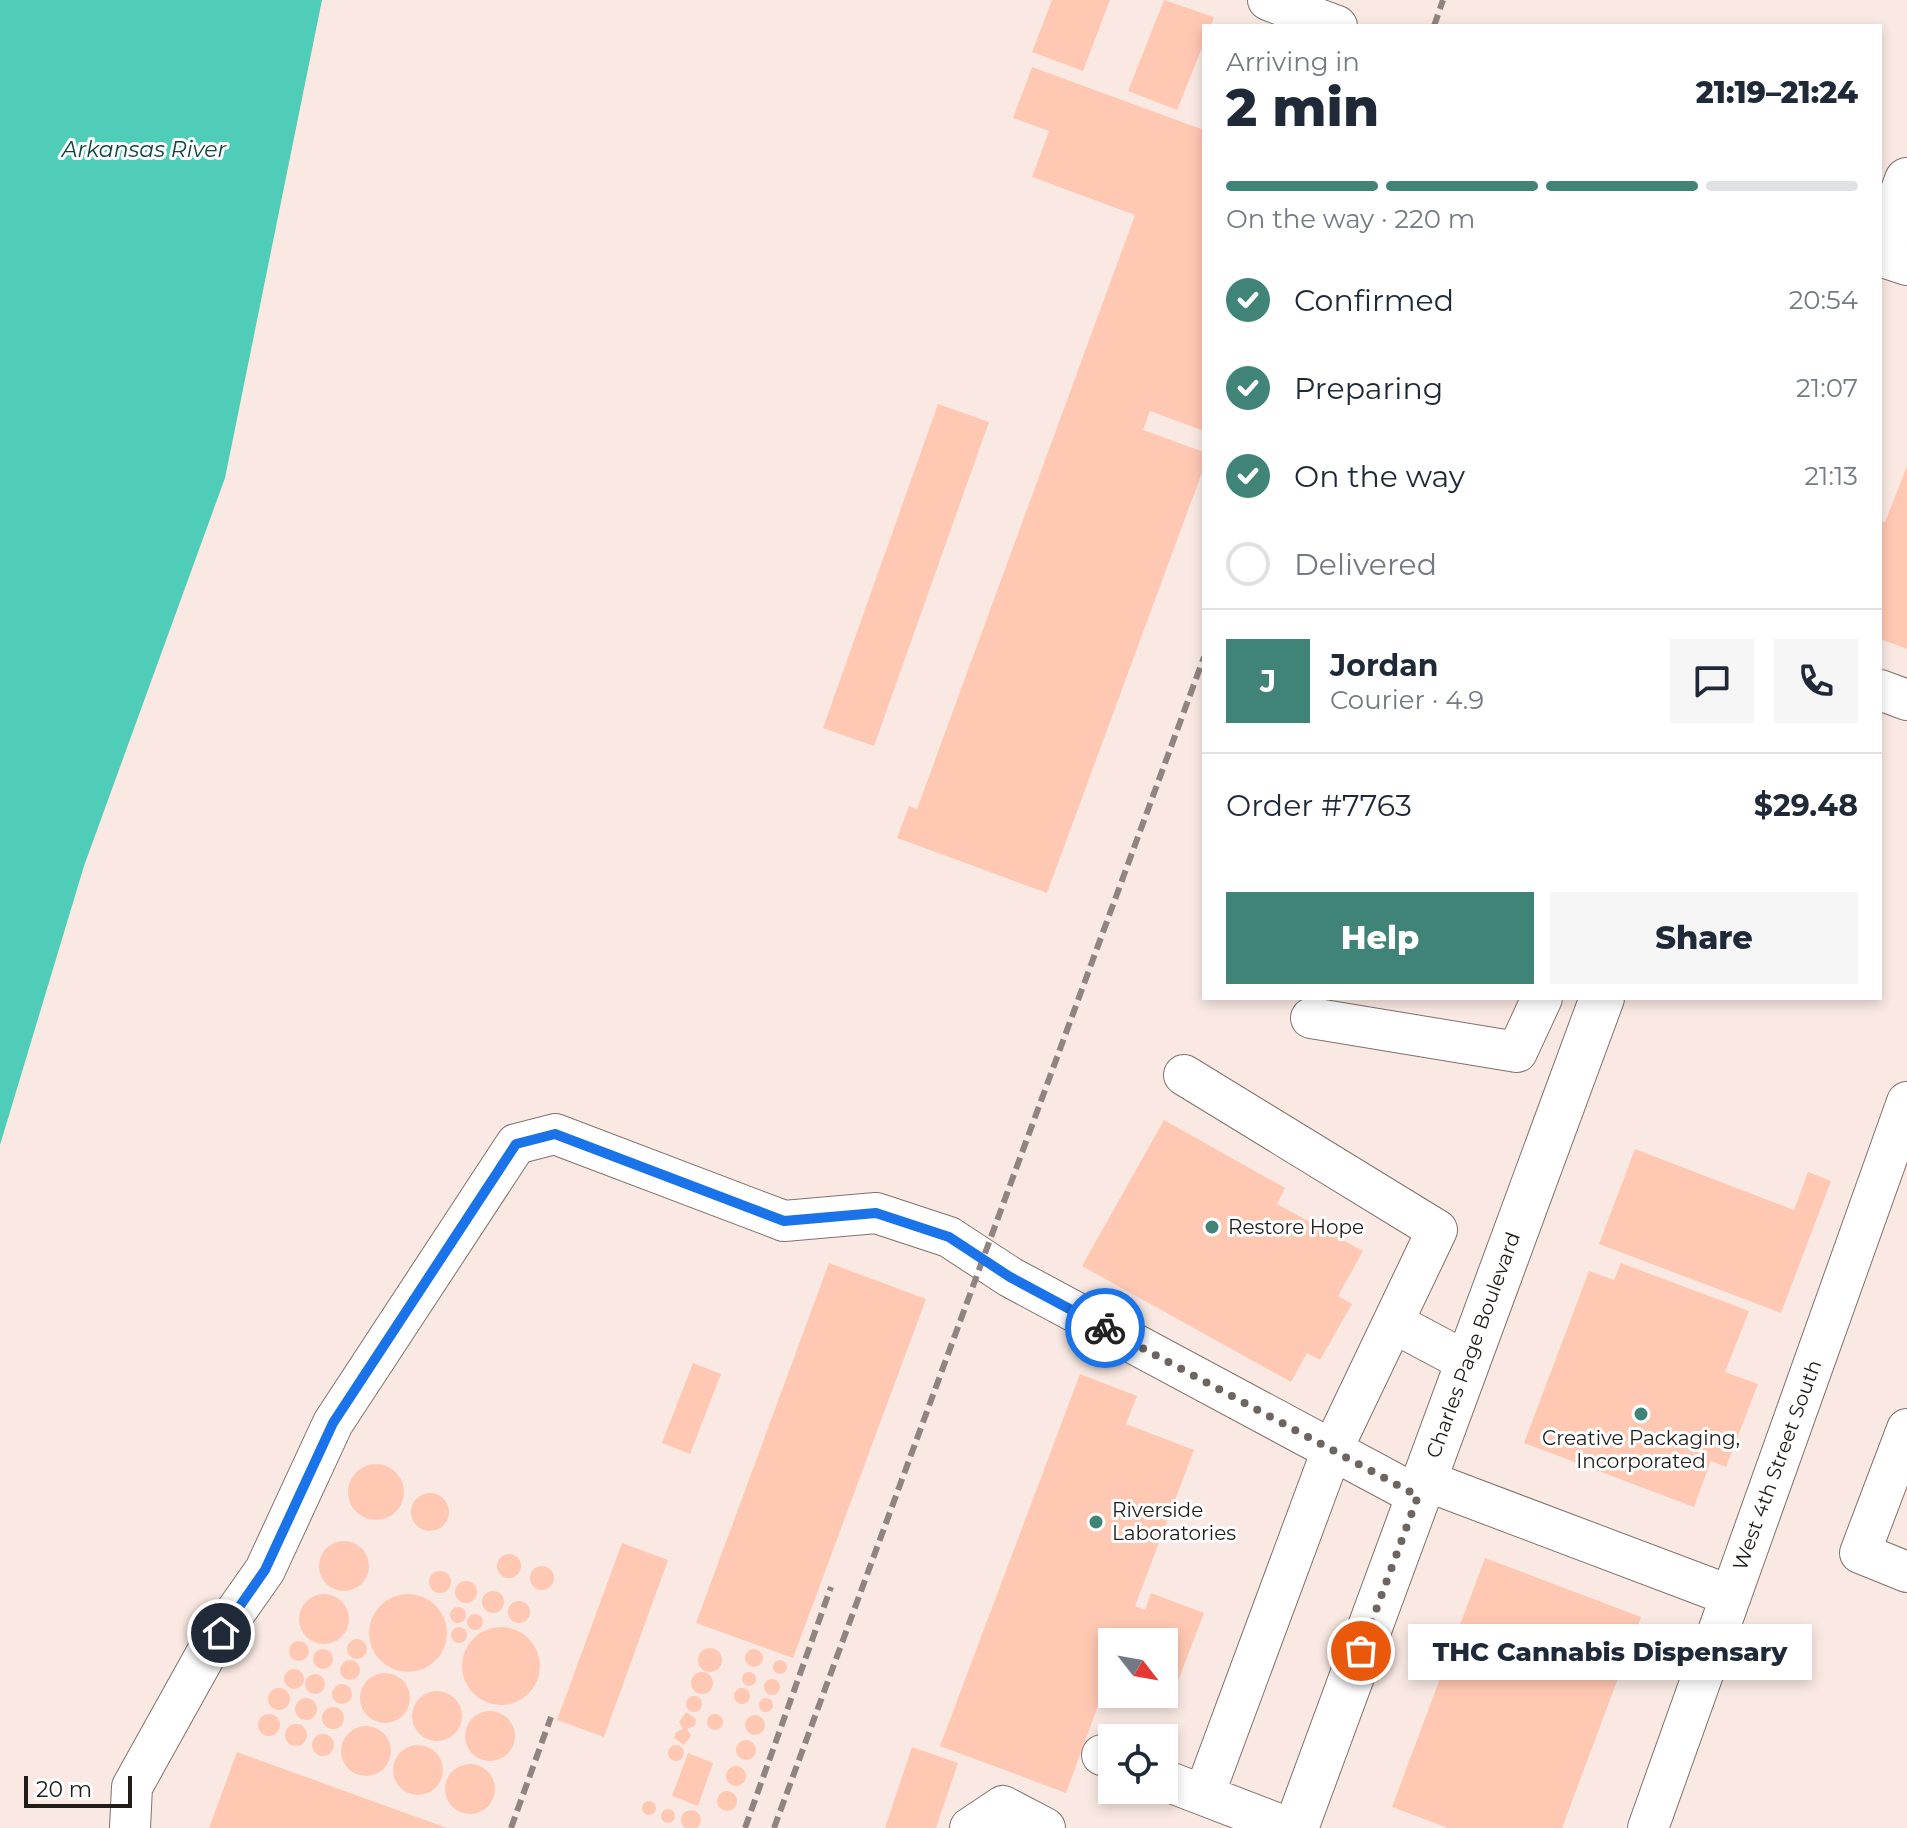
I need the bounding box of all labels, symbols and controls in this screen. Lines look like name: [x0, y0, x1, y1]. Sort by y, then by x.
text: Arriving in: [1226, 46, 1360, 78]
text: 21:19–21:24: [1696, 74, 1858, 111]
text: 2 min: [1226, 76, 1379, 139]
water label: Arkansas River: [60, 136, 227, 163]
text: On the way · 220 m: [1226, 203, 1475, 235]
icon: check: [1226, 278, 1270, 322]
text: Confirmed: [1294, 282, 1454, 319]
text: 20:54: [1789, 284, 1858, 316]
icon: check: [1226, 366, 1270, 410]
text: Preparing: [1294, 370, 1443, 407]
text: 21:07: [1796, 372, 1858, 404]
icon: check: [1226, 454, 1270, 498]
text: On the way: [1294, 458, 1465, 495]
text: 21:13: [1804, 460, 1858, 492]
text: Delivered: [1294, 546, 1437, 583]
button: chat: [1670, 639, 1754, 723]
button: phone: [1774, 639, 1858, 723]
text: Jordan: [1330, 647, 1439, 684]
text: J: [1260, 663, 1276, 700]
text: Courier · 4.9: [1330, 684, 1484, 716]
text: Order #7763: [1226, 787, 1412, 824]
text: $29.48: [1754, 787, 1858, 824]
button: Help: [1226, 892, 1534, 984]
button: Share: [1550, 892, 1858, 984]
place label: Restore Hope: [1228, 1215, 1364, 1239]
marker: Restore Hope: [1203, 1218, 1221, 1236]
street label: Charles Page Boulevard: [1421, 1229, 1525, 1461]
courier: [1065, 1288, 1145, 1368]
icon: bike: [1083, 1306, 1127, 1350]
street label: West 4th Street South: [1728, 1357, 1826, 1573]
marker: Creative Packaging, Incorporated: [1632, 1405, 1650, 1423]
place label: Creative Packaging, Incorporated: [1542, 1426, 1740, 1473]
place label: Riverside Laboratories: [1112, 1498, 1236, 1545]
marker: Riverside Laboratories: [1087, 1513, 1105, 1531]
pin: [187, 1599, 255, 1667]
icon: home: [199, 1611, 243, 1655]
pin: [1327, 1617, 1395, 1685]
callout: THC Cannabis Dispensary: [1409, 1623, 1813, 1679]
north arrow: [1098, 1628, 1178, 1708]
map controls: [1098, 1628, 1178, 1804]
icon: bag: [1339, 1629, 1383, 1673]
text: THC Cannabis Dispensary: [1433, 1636, 1787, 1668]
button: locate: [1098, 1724, 1178, 1804]
scale bar: [24, 1772, 132, 1808]
text: 20 m: [36, 1776, 92, 1803]

